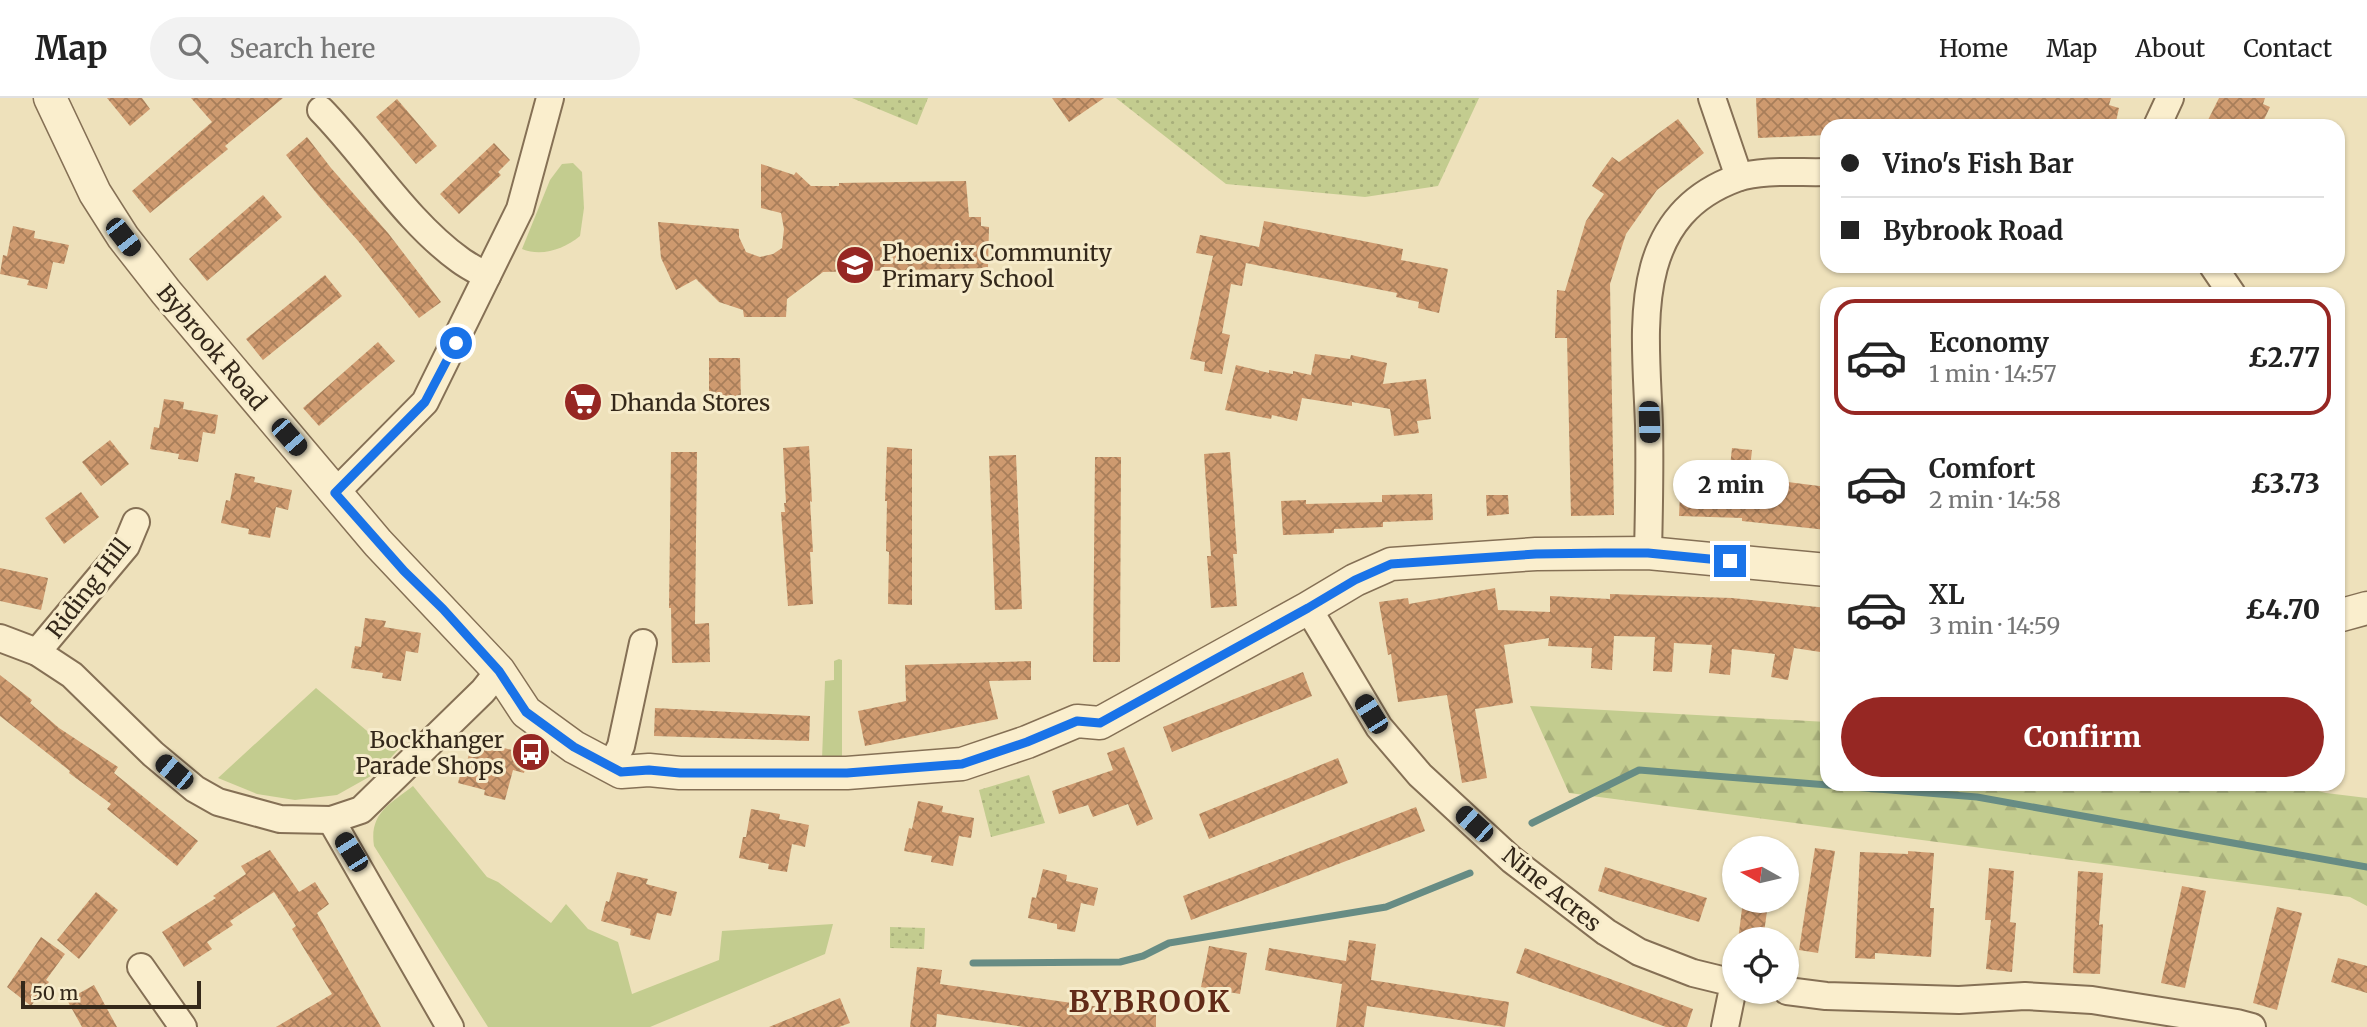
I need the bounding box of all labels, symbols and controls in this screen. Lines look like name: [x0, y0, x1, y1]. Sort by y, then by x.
search box: [150, 17, 640, 80]
text: Map: [35, 28, 108, 69]
icon: search: [174, 29, 212, 67]
text: Search here: [230, 32, 375, 65]
text: Home: [1939, 33, 2008, 64]
text: Map: [2046, 33, 2097, 64]
text: About: [2135, 33, 2205, 64]
text: Contact: [2243, 33, 2332, 64]
text: Vino's Fish Bar: [1883, 147, 2074, 180]
car: [102, 214, 145, 260]
text: Bybrook Road: [1883, 214, 2063, 247]
place label: Phoenix Community Primary School: [882, 238, 1113, 293]
school or university icon: Phoenix Community Primary School: [834, 244, 876, 286]
street label: Bybrook Road: [151, 278, 273, 416]
icon: car: [1845, 326, 1908, 389]
text: Economy: [1929, 326, 2049, 359]
route start: [440, 327, 472, 359]
text: £2.77: [2248, 341, 2320, 374]
text: 1 min · 14:57: [1929, 359, 2057, 388]
supermarket icon: Dhanda Stores: [562, 381, 604, 423]
place label: Dhanda Stores: [610, 388, 770, 417]
car: [1638, 401, 1661, 443]
car: [268, 414, 311, 460]
icon: car: [1845, 452, 1908, 515]
text: Comfort: [1929, 452, 2035, 485]
callout: 2 min: [1672, 460, 1788, 508]
text: £3.73: [2250, 467, 2320, 500]
text: 2 min: [1698, 470, 1764, 499]
text: 2 min · 14:58: [1929, 485, 2061, 514]
street label: Riding Hill: [40, 532, 136, 644]
route end: [1714, 545, 1746, 577]
icon: car: [1845, 578, 1908, 641]
text: XL: [1929, 578, 1965, 611]
text: £4.70: [2245, 593, 2320, 626]
text: 3 min · 14:59: [1929, 611, 2060, 640]
car: [1351, 691, 1392, 737]
button: Confirm: [1841, 697, 2324, 777]
place label: Bockhanger Parade Shops: [356, 725, 504, 780]
bus stop icon: Bockhanger Parade Shops: [510, 731, 552, 773]
car: [152, 750, 197, 794]
car: [1452, 802, 1497, 846]
car: [331, 829, 372, 875]
north arrow: [1722, 836, 1799, 914]
map controls: [1722, 836, 1799, 1004]
street label: Nine Acres: [1497, 840, 1607, 938]
button: locate: [1722, 927, 1799, 1004]
scale bar: [21, 978, 201, 1010]
text: 50 m: [32, 981, 78, 1005]
district label: BYBROOK: [1068, 982, 1232, 1020]

